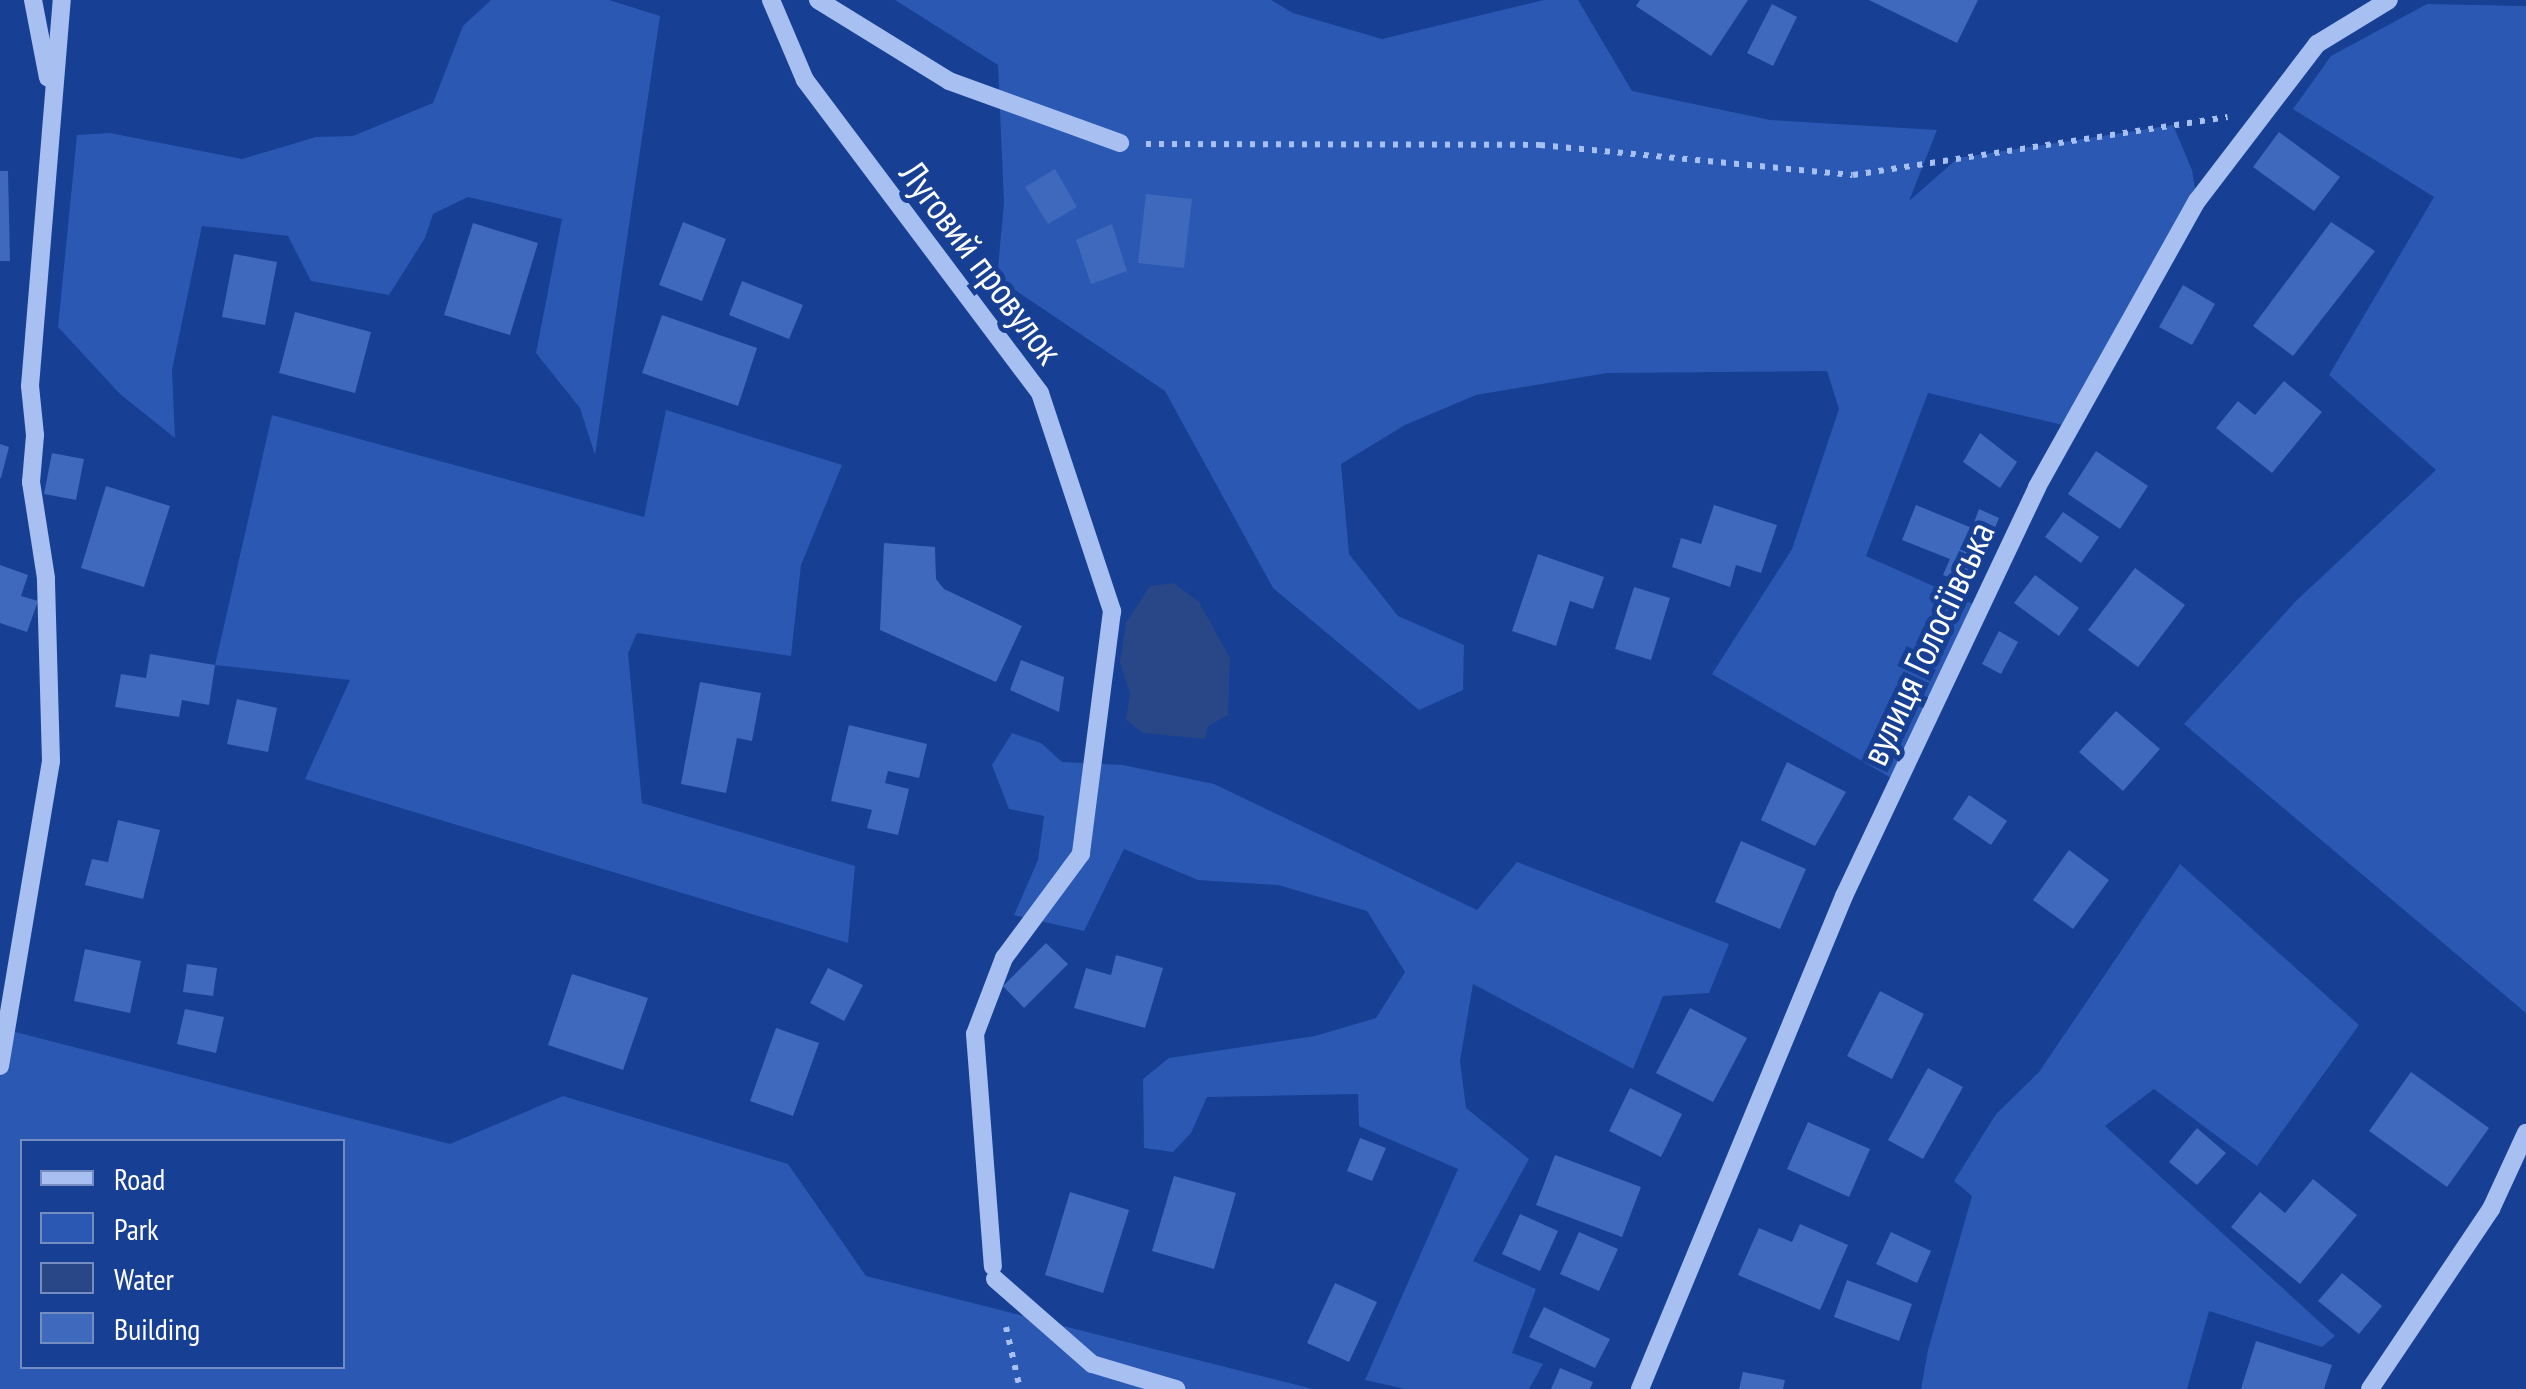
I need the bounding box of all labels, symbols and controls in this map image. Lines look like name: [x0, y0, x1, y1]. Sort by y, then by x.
street label: Луговий провулок: [891, 152, 1073, 372]
street label: вулиця Голосіївська: [1851, 514, 2003, 772]
legend: [20, 1139, 345, 1369]
text: Road: [114, 1159, 165, 1198]
text: Park: [114, 1209, 159, 1248]
text: Water: [114, 1259, 174, 1298]
text: Building: [114, 1309, 200, 1348]

